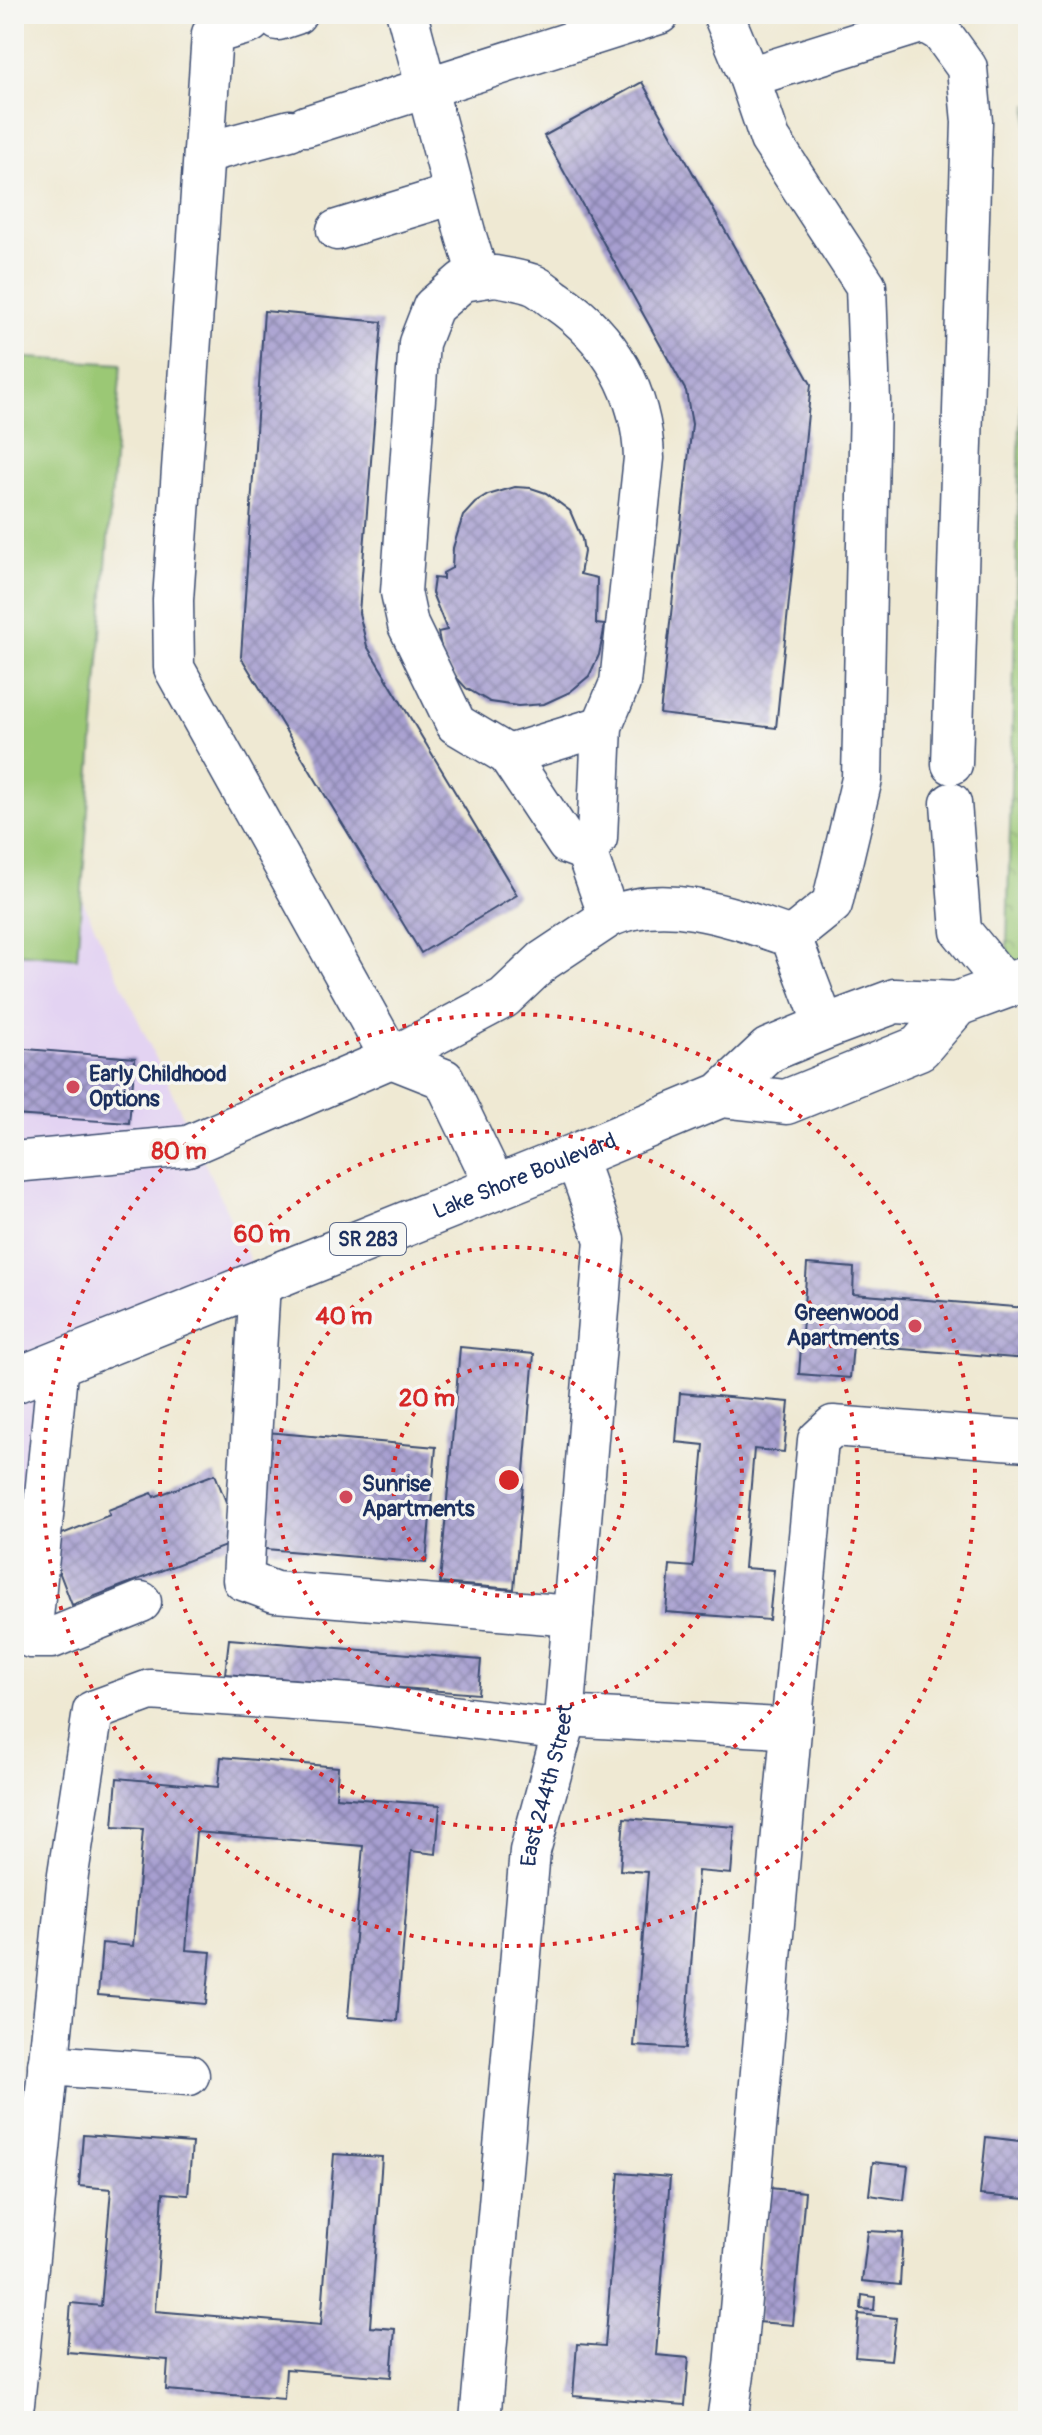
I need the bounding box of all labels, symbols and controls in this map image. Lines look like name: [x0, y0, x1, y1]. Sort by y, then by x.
place label: Early Childhood Options: [89, 1060, 227, 1113]
marker: Early Childhood Options: [64, 1078, 82, 1096]
street label: Lake Shore Boulevard: [429, 1126, 620, 1226]
text: 80 m: [151, 1137, 207, 1166]
text: 60 m: [234, 1220, 290, 1249]
road number: SR 283: [330, 1223, 406, 1255]
place label: Greenwood Apartments: [787, 1299, 899, 1352]
text: 40 m: [316, 1302, 372, 1331]
marker: Greenwood Apartments: [906, 1317, 924, 1335]
text: 20 m: [399, 1384, 455, 1413]
centre of rings: [495, 1466, 523, 1494]
place label: Sunrise Apartments: [362, 1470, 475, 1523]
marker: Sunrise Apartments: [337, 1488, 355, 1506]
street label: East 244th Street: [515, 1703, 579, 1868]

